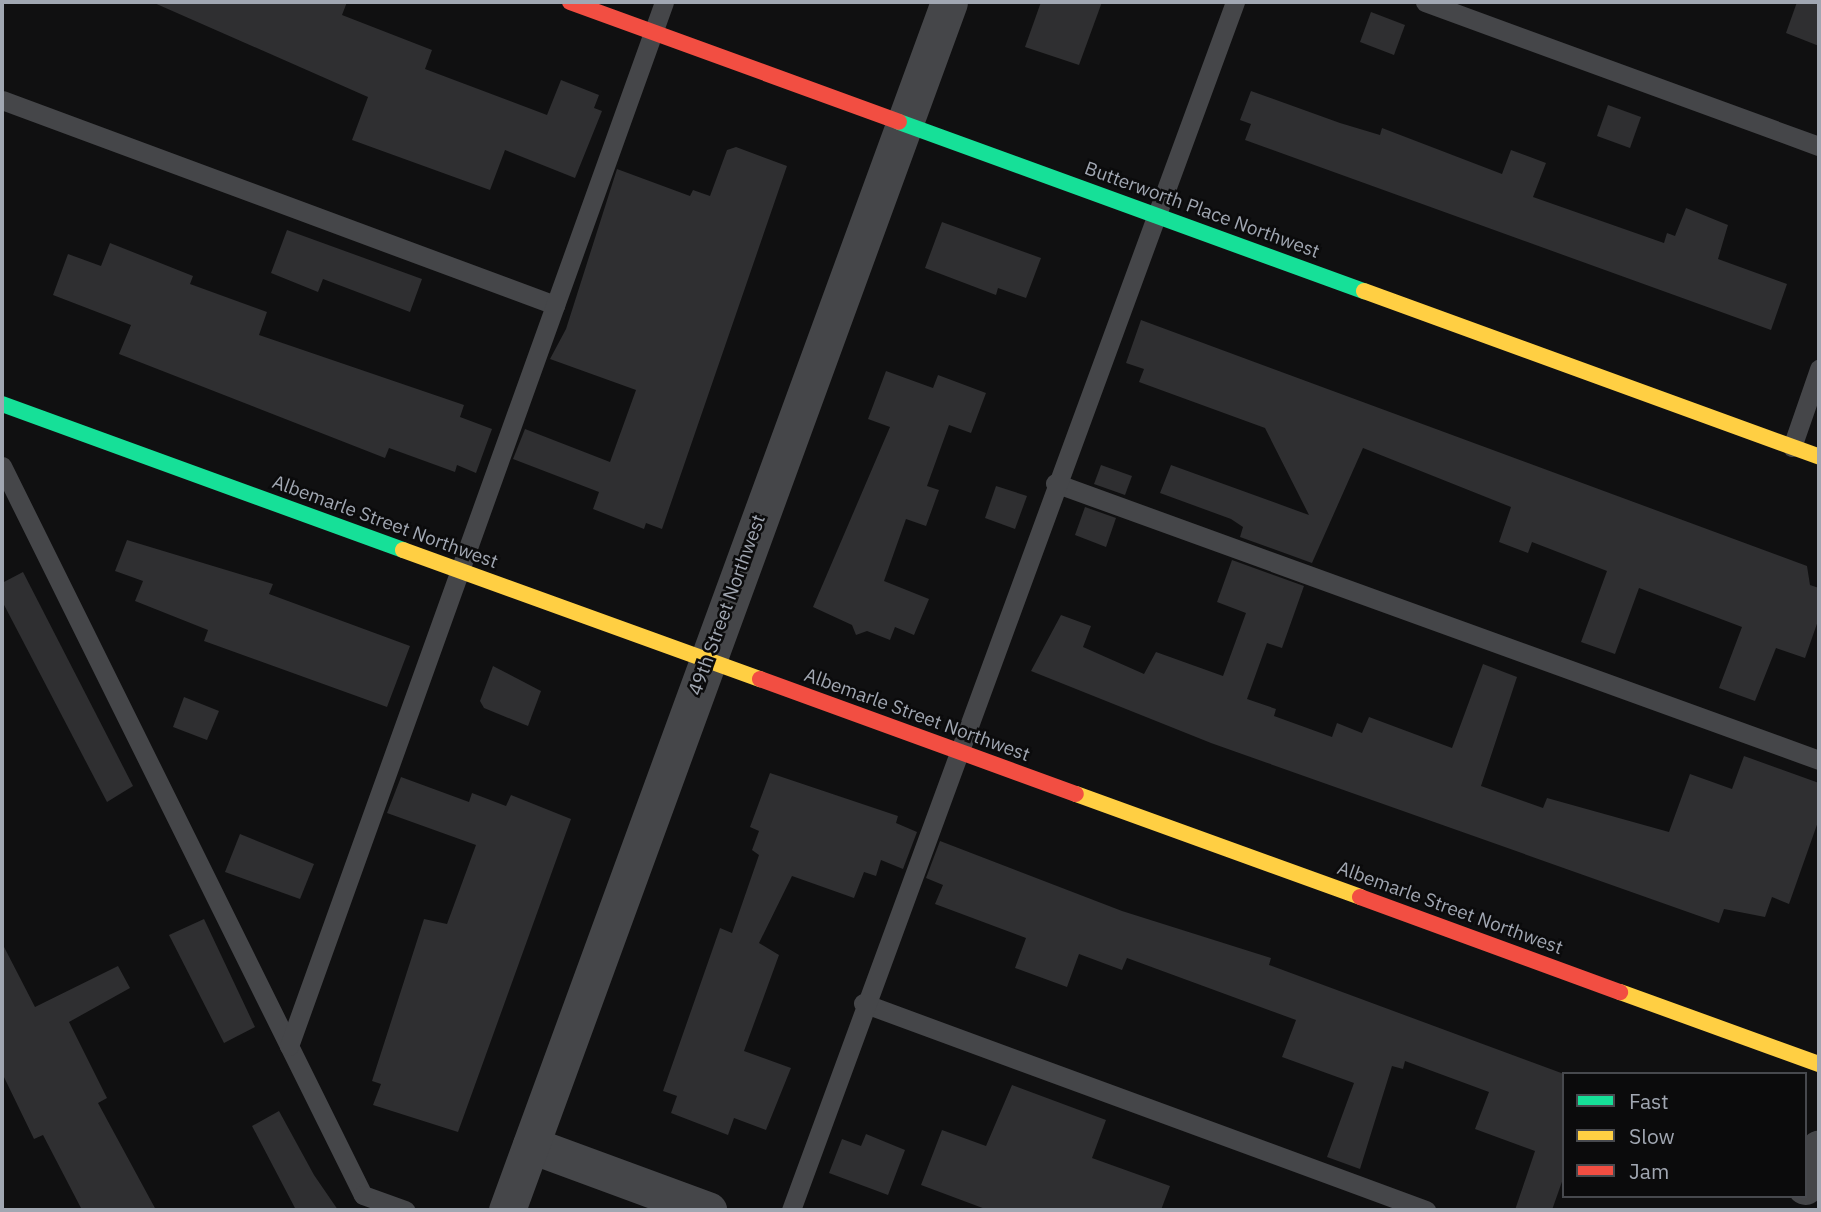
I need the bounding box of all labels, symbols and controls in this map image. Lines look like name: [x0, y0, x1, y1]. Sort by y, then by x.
street label: Butterworth Place Northwest: [1081, 157, 1323, 263]
street label: Albemarle Street Northwest: [269, 471, 501, 573]
street label: 49th Street Northwest: [684, 512, 770, 698]
street label: Albemarle Street Northwest: [801, 664, 1033, 766]
street label: Albemarle Street Northwest: [1334, 857, 1566, 959]
legend: [1562, 1072, 1807, 1198]
text: Fast: [1629, 1087, 1669, 1115]
text: Slow: [1629, 1122, 1675, 1150]
text: Jam: [1629, 1157, 1669, 1185]

